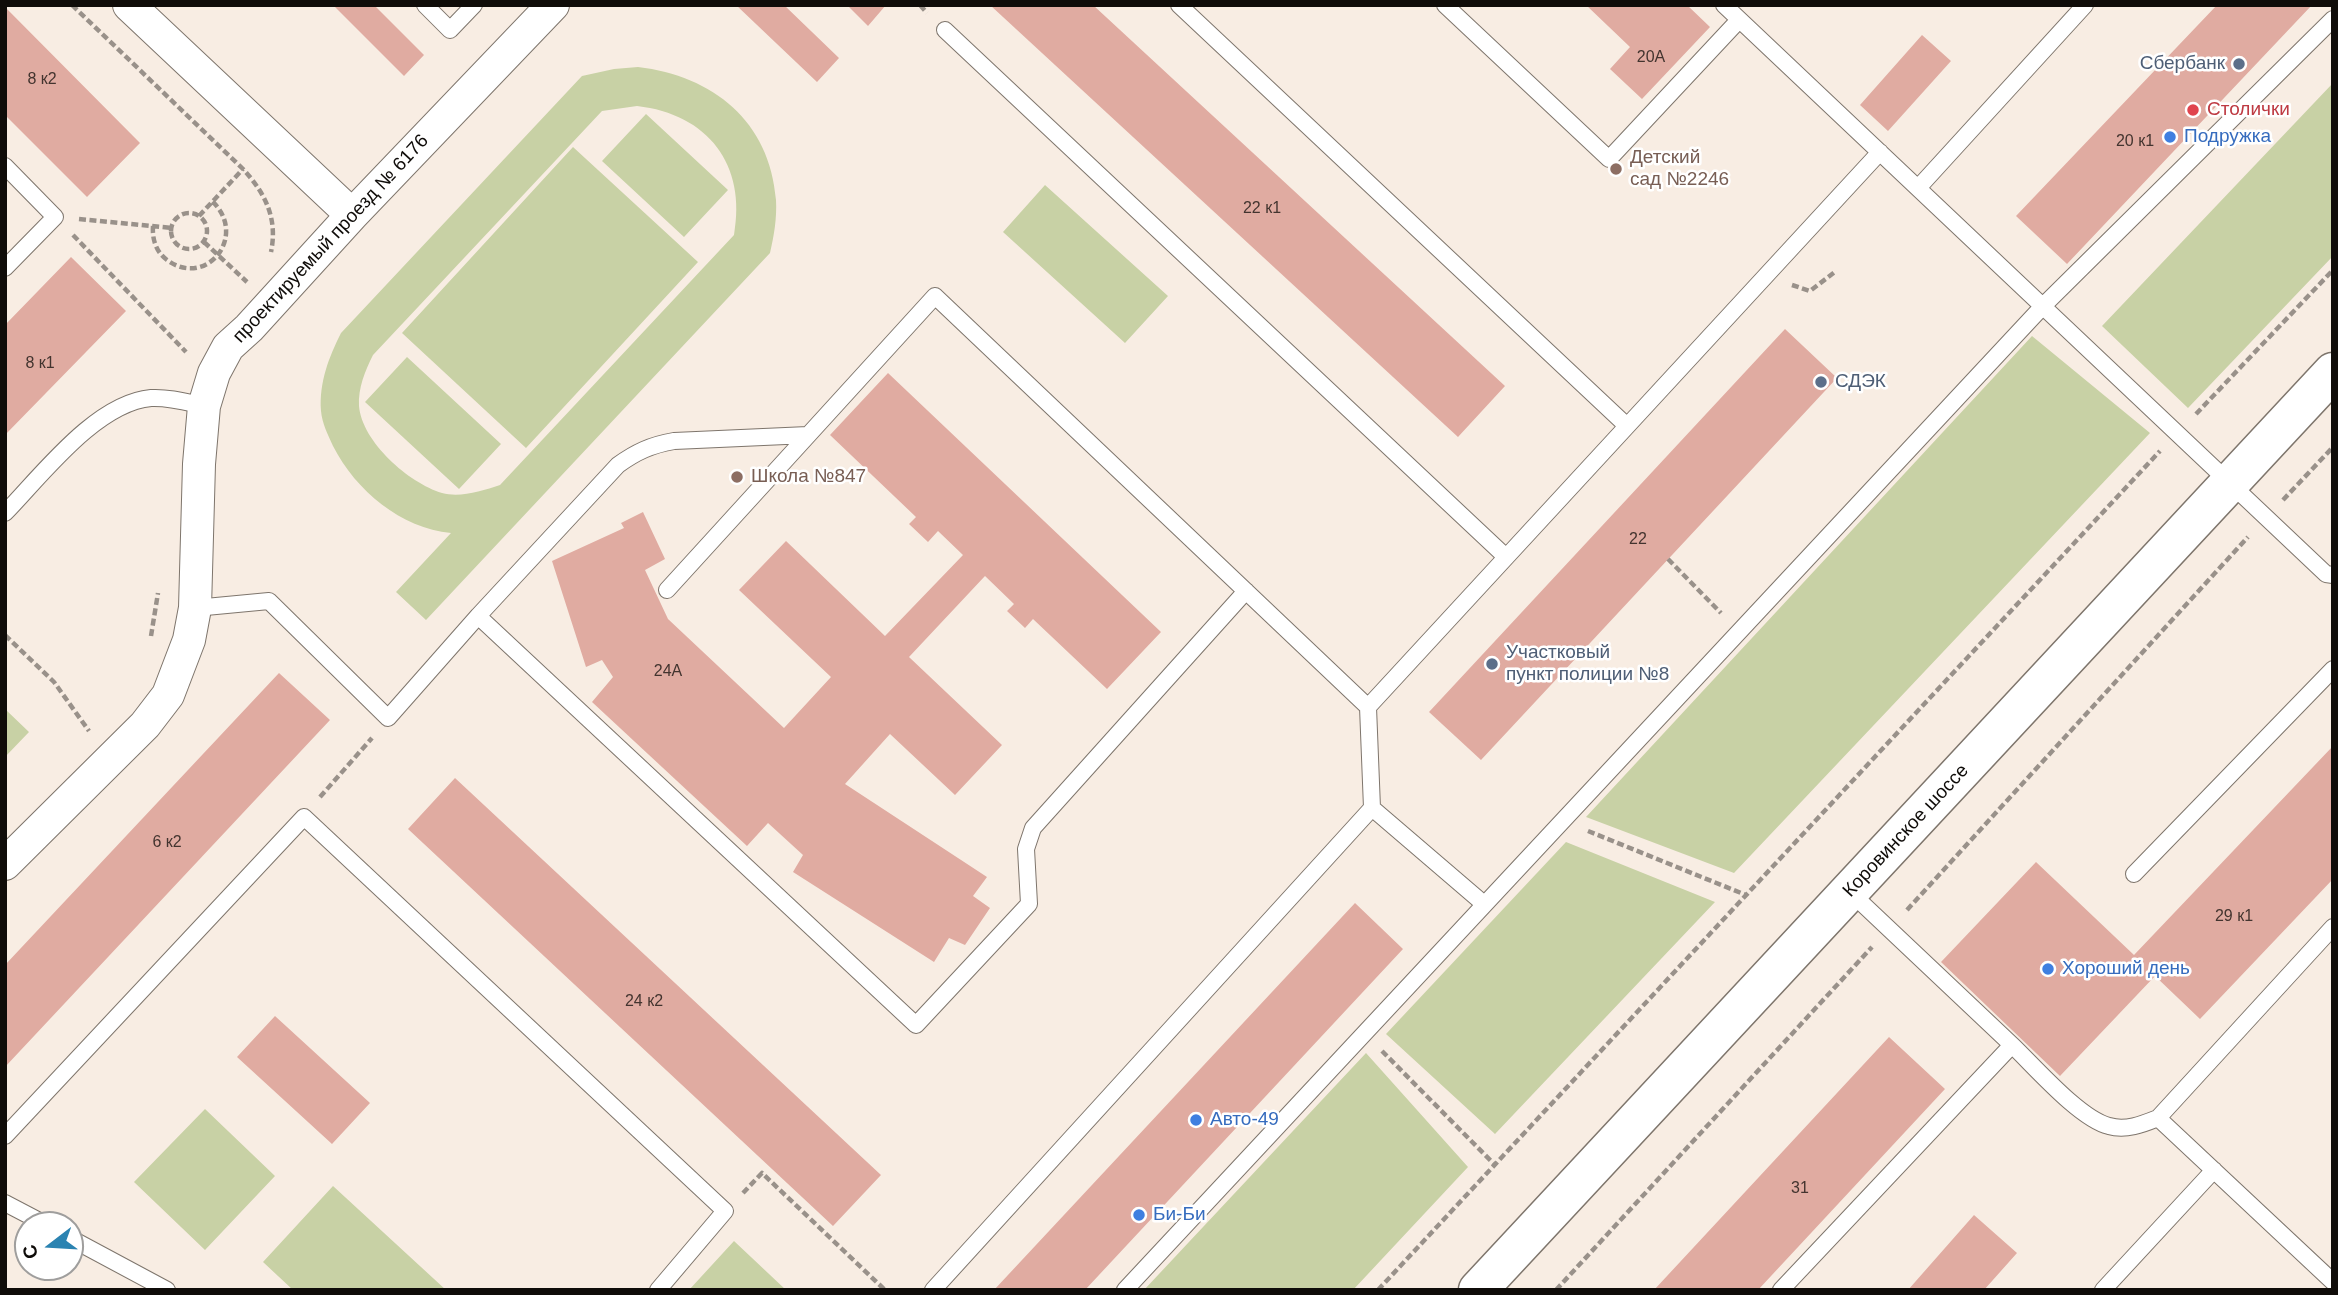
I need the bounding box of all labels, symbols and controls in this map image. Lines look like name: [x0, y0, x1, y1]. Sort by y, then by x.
house number: 20А: [1637, 48, 1665, 68]
place label: Сбербанк: [2140, 53, 2225, 75]
marker: Сбербанк: [2231, 56, 2247, 72]
house number: 8 к2: [27, 70, 57, 90]
place label: Столички: [2207, 99, 2290, 121]
marker: Столички: [2185, 102, 2201, 118]
place label: Подружка: [2184, 126, 2271, 148]
marker: Подружка: [2162, 129, 2178, 145]
street label: проектируемый проезд № 6176: [228, 130, 434, 348]
house number: 20 к1: [2116, 132, 2154, 152]
place label: Детский сад №2246: [1630, 147, 1729, 191]
marker: Детский сад №2246: [1608, 161, 1624, 177]
house number: 22 к1: [1243, 199, 1281, 219]
house number: 8 к1: [25, 354, 55, 374]
place label: СДЭК: [1835, 371, 1886, 393]
marker: СДЭК: [1813, 374, 1829, 390]
place label: Школа №847: [751, 466, 866, 488]
marker: Школа №847: [729, 469, 745, 485]
house number: 22: [1629, 530, 1647, 550]
place label: Участковый пункт полиции №8: [1506, 642, 1669, 686]
marker: Участковый пункт полиции №8: [1484, 656, 1500, 672]
house number: 24А: [654, 662, 682, 682]
street label: Коровинское шоссе: [1838, 760, 1974, 902]
house number: 6 к2: [152, 833, 182, 853]
house number: 29 к1: [2215, 907, 2253, 927]
place label: Хороший день: [2062, 958, 2190, 980]
marker: Хороший день: [2040, 961, 2056, 977]
house number: 24 к2: [625, 992, 663, 1012]
place label: Авто-49: [1210, 1109, 1279, 1131]
marker: Авто-49: [1188, 1112, 1204, 1128]
house number: 31: [1791, 1179, 1809, 1199]
place label: Би-Би: [1153, 1204, 1205, 1226]
marker: Би-Би: [1131, 1207, 1147, 1223]
north arrow: [14, 1211, 84, 1281]
text: С: [18, 1242, 42, 1261]

